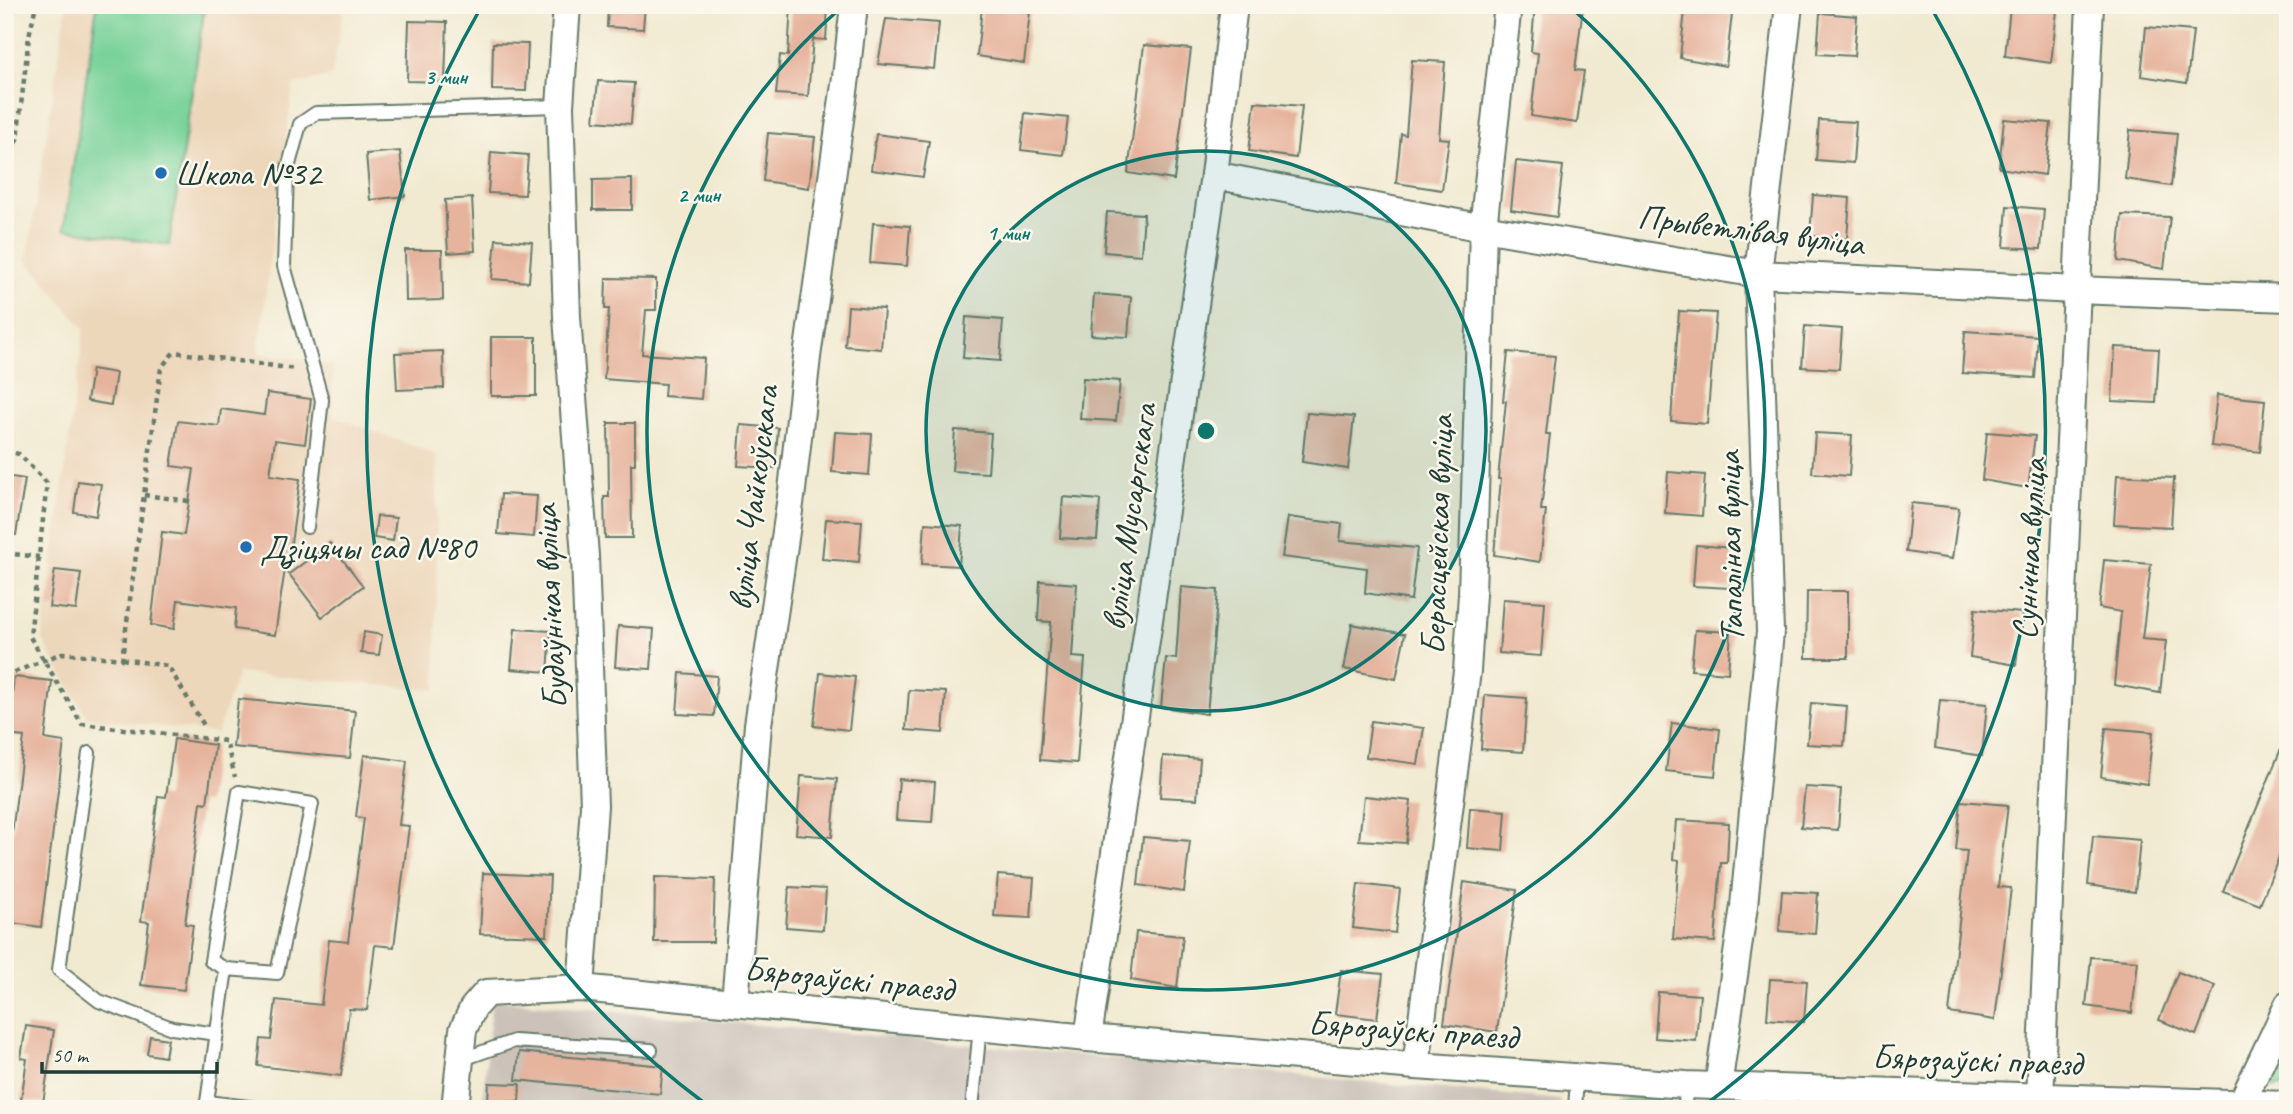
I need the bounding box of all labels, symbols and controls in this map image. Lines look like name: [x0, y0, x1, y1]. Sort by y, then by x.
text: 3 мин: [425, 64, 469, 90]
place label: Школа №32: [175, 151, 324, 196]
marker: Школа №32: [153, 165, 169, 181]
text: 2 мин: [678, 182, 722, 208]
street label: Прыветлівая вуліца: [1636, 194, 1869, 267]
text: 1 мин: [987, 220, 1031, 246]
street label: вуліца Чайкоўскага: [717, 381, 789, 613]
street label: вуліца Мусаргскага: [1091, 399, 1167, 633]
street label: Берасцейская вуліца: [1410, 412, 1464, 656]
centre of rings: [1194, 419, 1218, 443]
street label: Тапаліная вуліца: [1706, 448, 1754, 643]
street label: Сунічная вуліца: [2002, 455, 2056, 641]
street label: Будаўнічая вуліца: [522, 501, 578, 710]
place label: Дзіцячы сад №80: [260, 525, 478, 570]
marker: Дзіцячы сад №80: [238, 539, 254, 555]
street label: Бярозаўскі праезд: [742, 946, 959, 1013]
street label: Бярозаўскі праезд: [1307, 1000, 1523, 1060]
scale bar: [42, 1030, 217, 1074]
street label: Бярозаўскі праезд: [1871, 1034, 2086, 1086]
text: 50 m: [52, 1042, 90, 1068]

